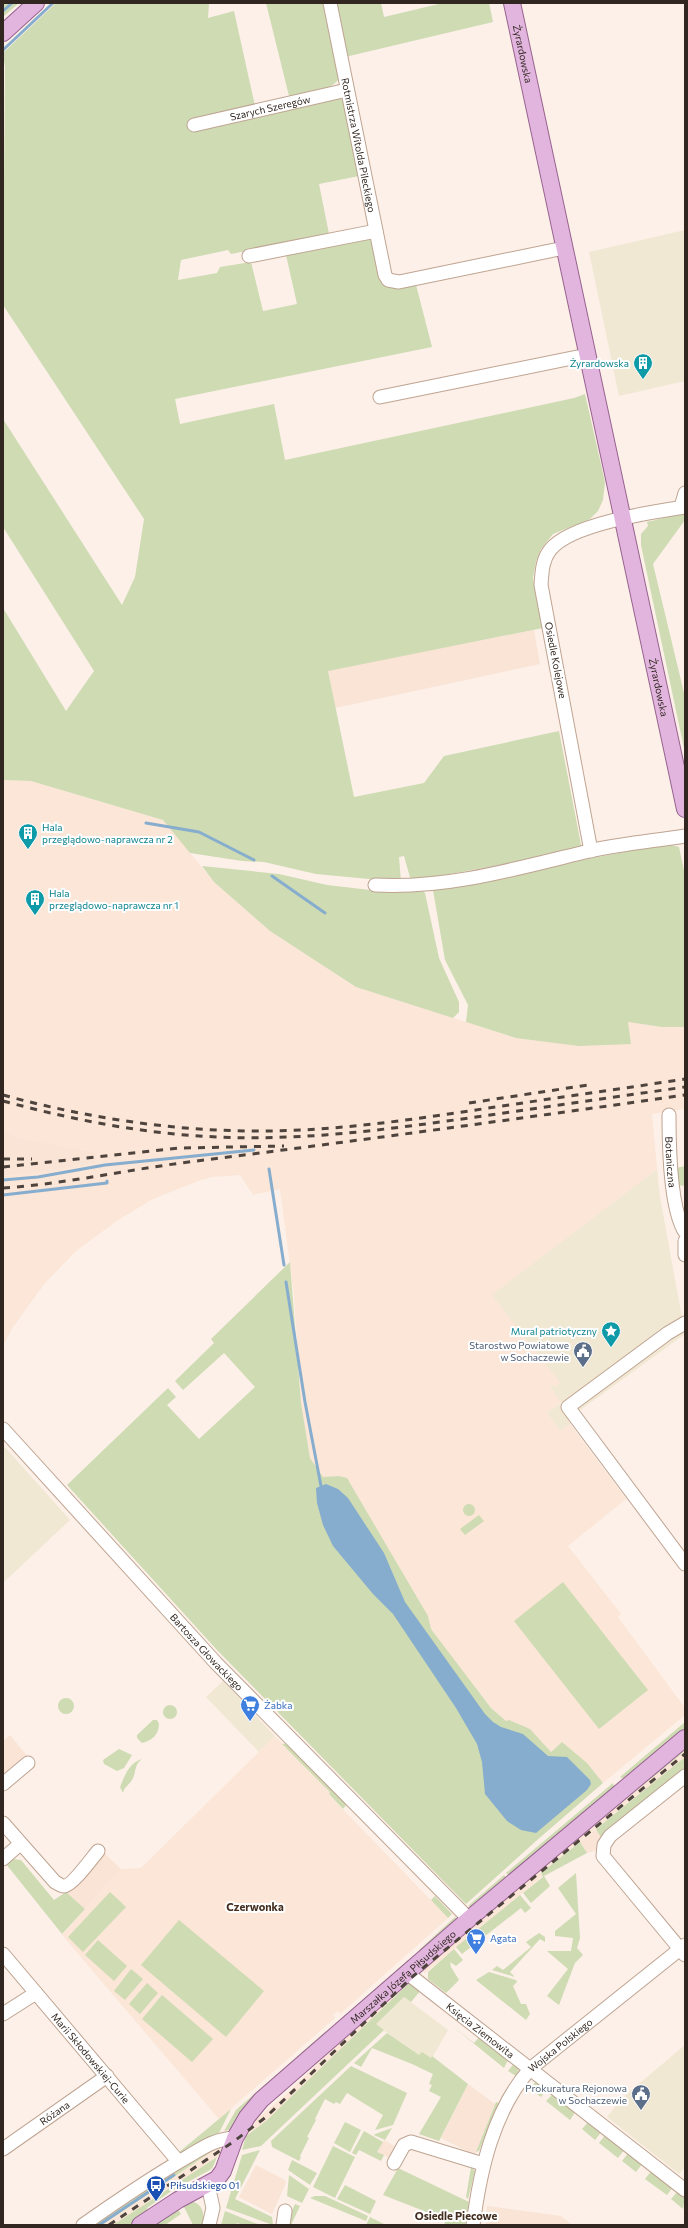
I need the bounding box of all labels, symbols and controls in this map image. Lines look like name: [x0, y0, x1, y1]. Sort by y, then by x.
street label: Żyrardowska: [511, 24, 535, 84]
street label: Rotmistrza Witolda Pileckiego: [339, 77, 378, 213]
street label: Szarych Szeregów: [229, 93, 311, 123]
building icon: Żyrardowska: [632, 352, 654, 380]
place label: Żyrardowska: [570, 357, 629, 369]
street label: Osiedle Kolejowe: [543, 621, 569, 699]
street label: Żyrardowska: [647, 657, 671, 718]
place label: Hala przeglądowo-naprawcza nr 2: [42, 821, 173, 845]
building icon: Hala przeglądowo-naprawcza nr 2: [17, 822, 39, 850]
place label: Hala przeglądowo-naprawcza nr 1: [49, 887, 179, 911]
building icon: Hala przeglądowo-naprawcza nr 1: [24, 888, 46, 916]
street label: Botaniczna: [663, 1136, 679, 1188]
place icon: Mural patriotyczny: [600, 1320, 622, 1348]
place label: Mural patriotyczny: [511, 1325, 597, 1337]
place label: Starostwo Powiatowe w Sochaczewie: [469, 1339, 569, 1363]
public building icon: Starostwo Powiatowe w Sochaczewie: [572, 1340, 594, 1368]
street label: Bartosza Głowackiego: [168, 1611, 246, 1693]
supermarket icon: Żabka: [239, 1694, 261, 1722]
place label: Żabka: [264, 1699, 293, 1711]
district label: Czerwonka: [226, 1900, 284, 1913]
street label: Marszałka Józefa Piłsudskiego: [348, 1927, 458, 2026]
supermarket icon: Agata: [465, 1927, 487, 1955]
place label: Agata: [490, 1932, 517, 1944]
street label: Księcia Ziemowita: [444, 2000, 517, 2060]
street label: Marii Skłodowskiej-Curie: [49, 2010, 132, 2105]
street label: Wojska Polskiego: [525, 2016, 595, 2074]
place label: Prokuratura Rejonowa w Sochaczewie: [525, 2082, 627, 2106]
public building icon: Prokuratura Rejonowa w Sochaczewie: [630, 2083, 652, 2111]
street label: Różana: [37, 2098, 72, 2127]
bus stop icon: Piłsudskiego 01: [145, 2174, 167, 2202]
place label: Piłsudskiego 01: [170, 2179, 240, 2191]
district label: Osiedle Piecowe: [415, 2209, 498, 2222]

